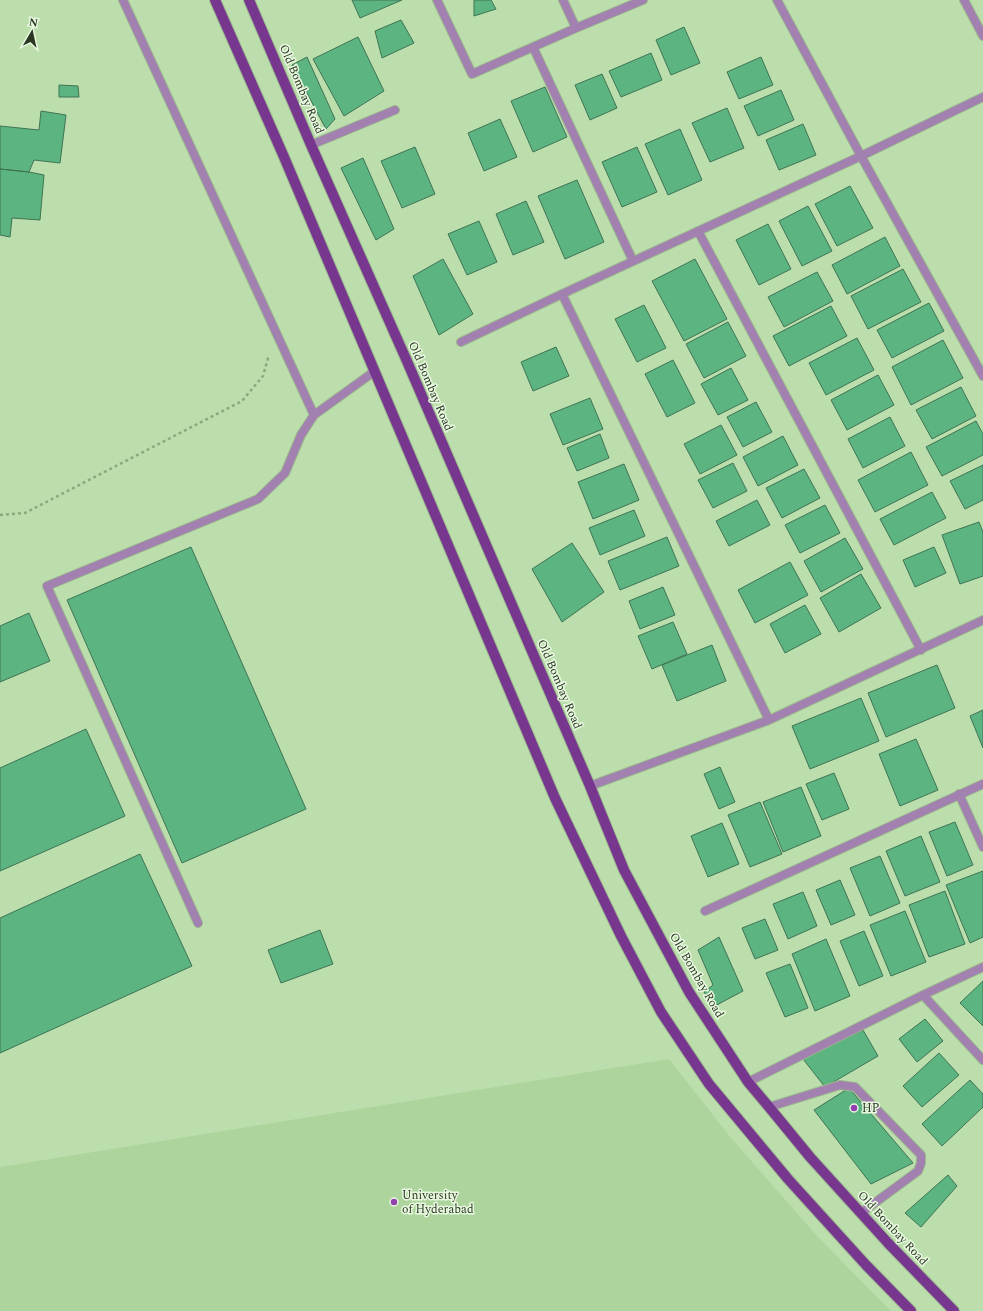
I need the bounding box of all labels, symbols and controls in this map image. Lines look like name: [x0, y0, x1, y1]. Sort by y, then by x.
north arrow: [12, 12, 52, 52]
text: N: [28, 14, 39, 32]
street label: Old Bombay Road: [274, 41, 329, 137]
street label: Old Bombay Road: [403, 338, 458, 434]
street label: Old Bombay Road: [532, 636, 587, 732]
street label: Old Bombay Road: [664, 929, 729, 1022]
place label: HP: [862, 1099, 880, 1118]
marker: HP: [849, 1103, 859, 1113]
place label: University of Hyderabad: [402, 1186, 474, 1219]
street label: Old Bombay Road: [853, 1187, 933, 1270]
marker: University of Hyderabad: [389, 1197, 399, 1207]

